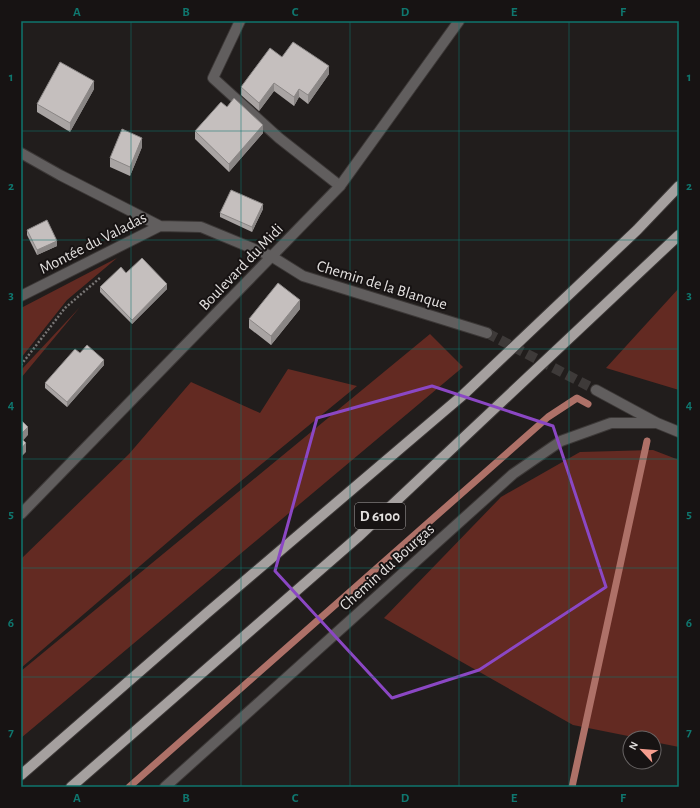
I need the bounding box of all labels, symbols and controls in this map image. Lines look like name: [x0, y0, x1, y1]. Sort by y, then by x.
text: A: [73, 6, 81, 19]
text: B: [182, 6, 190, 19]
text: C: [292, 6, 299, 19]
text: D: [401, 6, 410, 19]
text: E: [511, 6, 518, 19]
text: F: [620, 6, 627, 19]
text: 1: [9, 71, 13, 84]
text: 1: [687, 71, 691, 84]
text: 2: [8, 180, 14, 193]
text: 2: [686, 180, 692, 193]
street label: Montée du Valadas: [37, 209, 149, 277]
street label: Boulevard du Midi: [196, 221, 286, 313]
street label: Chemin de la Blanque: [315, 258, 449, 312]
text: 3: [8, 289, 14, 302]
text: 3: [686, 289, 692, 302]
text: 4: [8, 399, 15, 412]
text: 4: [686, 399, 693, 412]
road number: D 6100: [355, 503, 405, 529]
text: 5: [8, 508, 14, 521]
text: 5: [686, 508, 692, 521]
street label: Chemin du Bourgas: [337, 521, 437, 613]
text: 6: [8, 617, 14, 630]
text: 6: [686, 617, 692, 630]
text: 7: [8, 726, 14, 739]
text: 7: [686, 726, 692, 739]
north arrow: [622, 730, 662, 770]
text: N: [627, 740, 640, 752]
text: A: [73, 792, 81, 805]
text: B: [182, 792, 190, 805]
text: C: [292, 792, 299, 805]
text: D: [401, 792, 410, 805]
text: E: [511, 792, 518, 805]
text: F: [620, 792, 627, 805]

